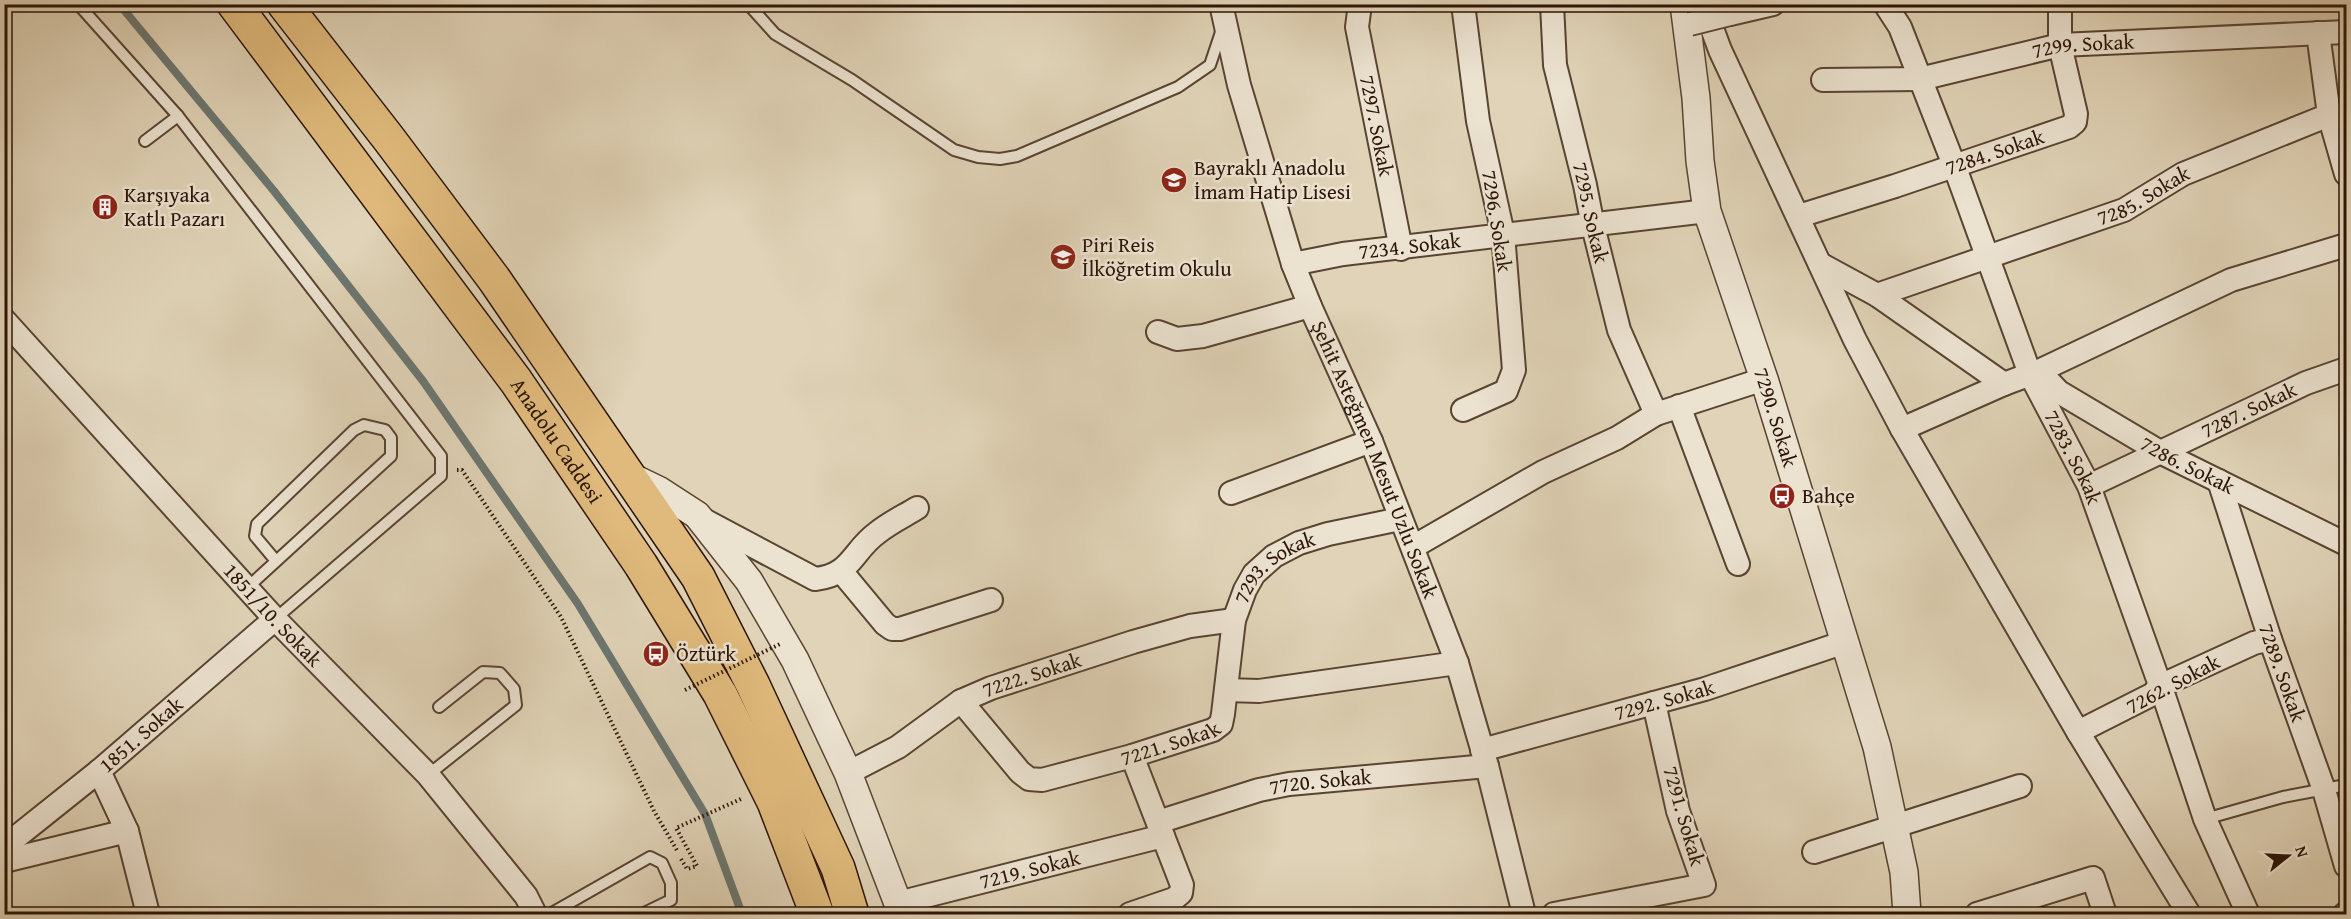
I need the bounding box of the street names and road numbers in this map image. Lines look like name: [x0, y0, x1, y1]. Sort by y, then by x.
street label: 7299. Sokak: [2029, 26, 2135, 66]
street label: 7297. Sokak: [1352, 72, 1402, 179]
street label: 7284. Sokak: [1941, 120, 2049, 183]
street label: 7285. Sokak: [2093, 157, 2194, 233]
street label: 7295. Sokak: [1565, 159, 1618, 267]
street label: 7296. Sokak: [1474, 168, 1521, 274]
street label: 7234. Sokak: [1357, 224, 1463, 267]
street label: Şehit Asteğmen Mesut Uzlu Sokak: [1304, 315, 1447, 603]
street label: 7290. Sokak: [1746, 363, 1806, 471]
street label: Anadolu Caddesi: [503, 371, 611, 510]
street label: 7287. Sokak: [2196, 374, 2302, 446]
street label: 7283. Sokak: [2037, 404, 2110, 509]
street label: 7286. Sokak: [2135, 428, 2241, 502]
street label: 7293. Sokak: [1225, 523, 1319, 607]
street label: 1851/10. Sokak: [216, 556, 330, 674]
street label: 7289. Sokak: [2251, 620, 2315, 726]
street label: 7222. Sokak: [977, 644, 1086, 705]
street label: 7262. Sokak: [2120, 646, 2226, 721]
street label: 7292. Sokak: [1611, 671, 1719, 728]
street label: 1851. Sokak: [92, 689, 190, 780]
street label: 7221. Sokak: [1117, 713, 1227, 773]
street label: 7720. Sokak: [1266, 761, 1373, 803]
street label: 7291. Sokak: [1655, 762, 1714, 870]
street label: 7219. Sokak: [976, 842, 1084, 897]

